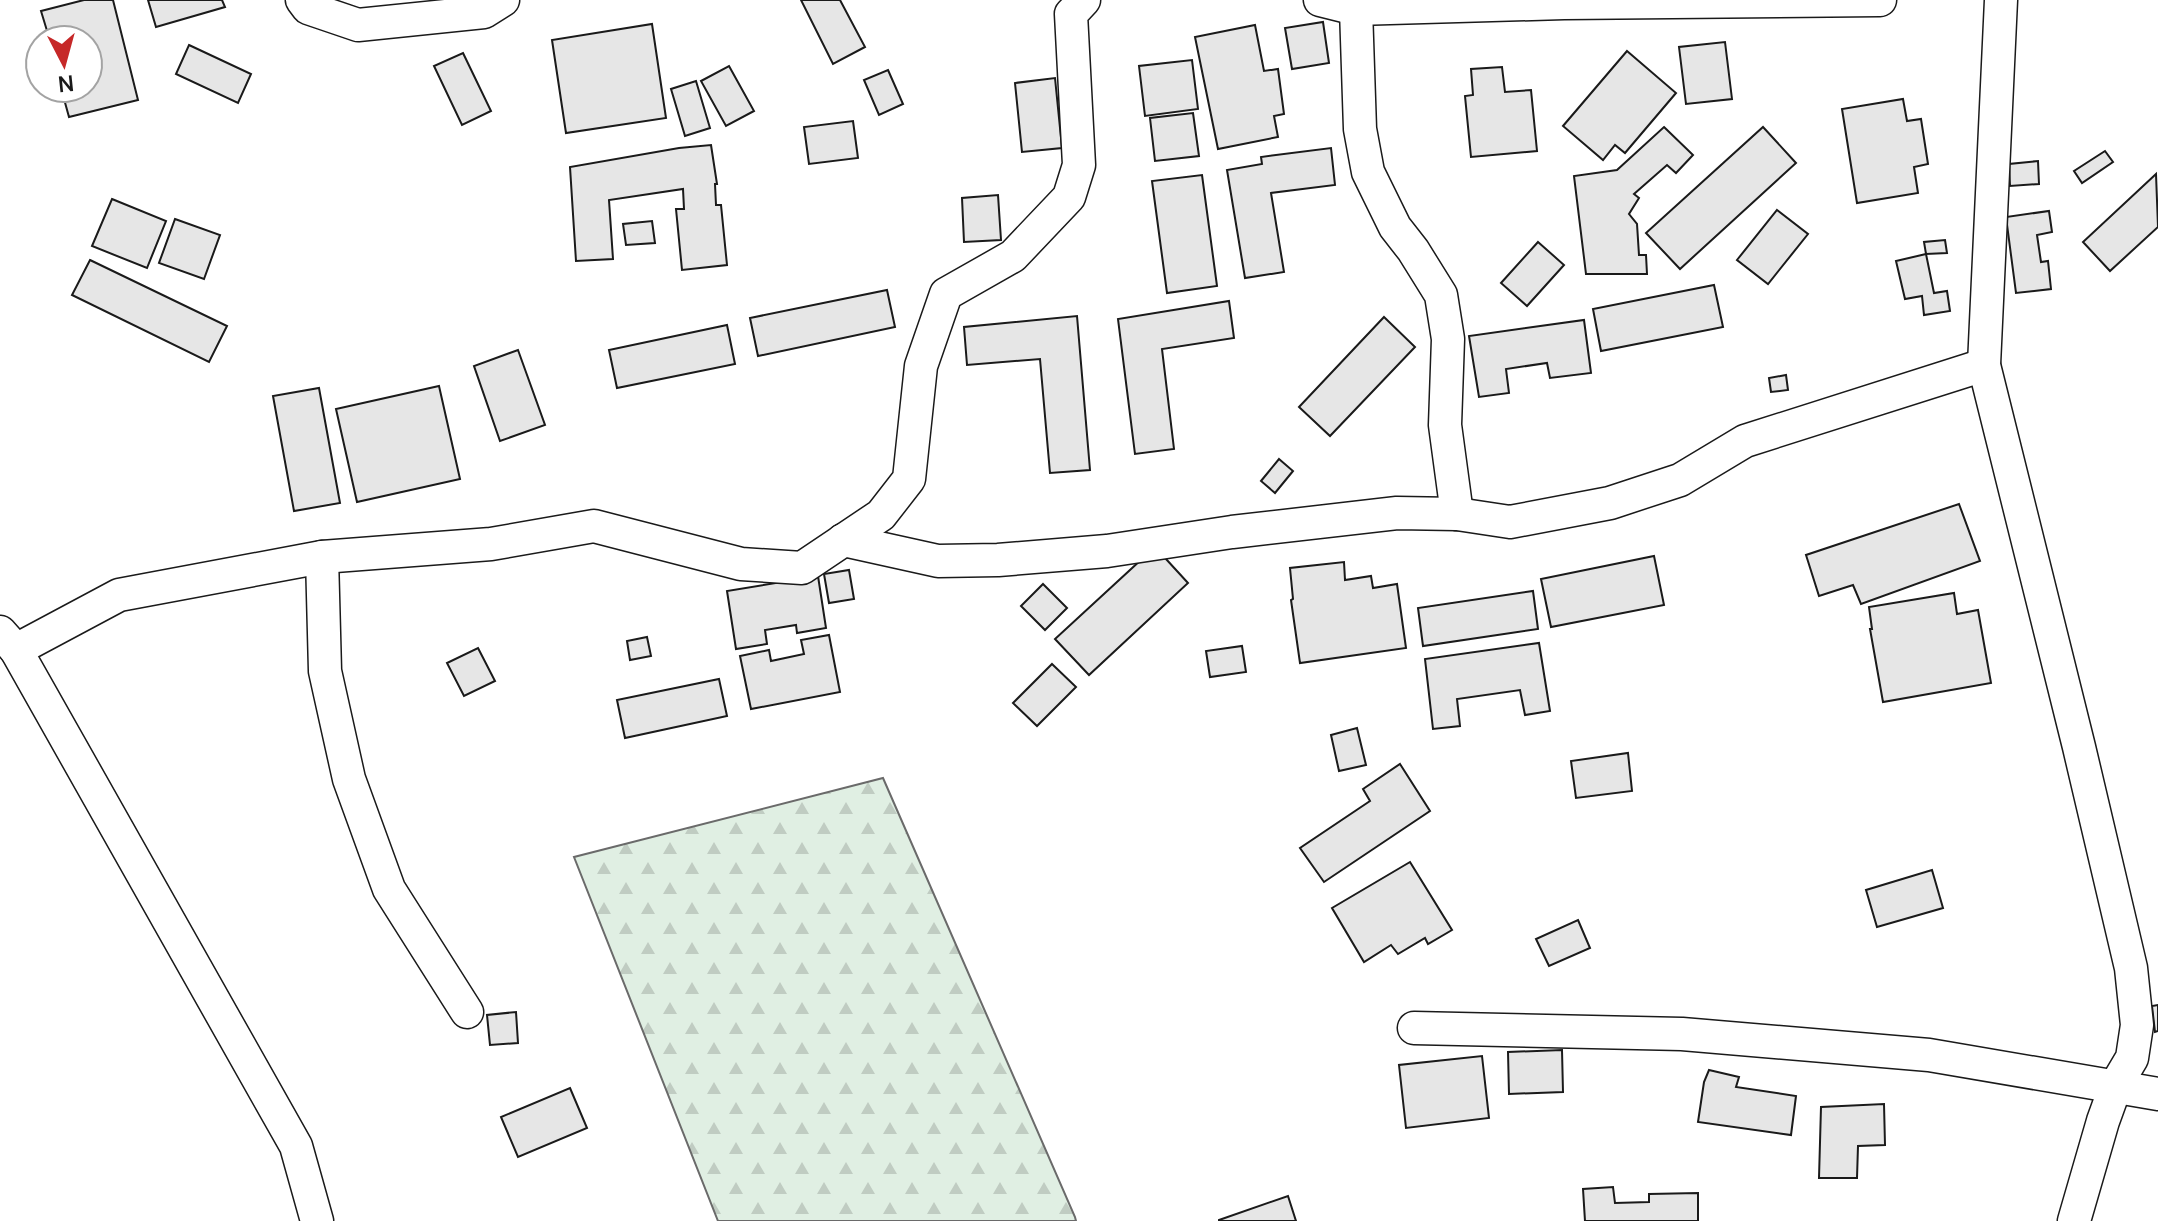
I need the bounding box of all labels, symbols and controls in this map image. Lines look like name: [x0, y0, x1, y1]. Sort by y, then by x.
north arrow: [24, 24, 104, 104]
text: N: [57, 68, 76, 100]

